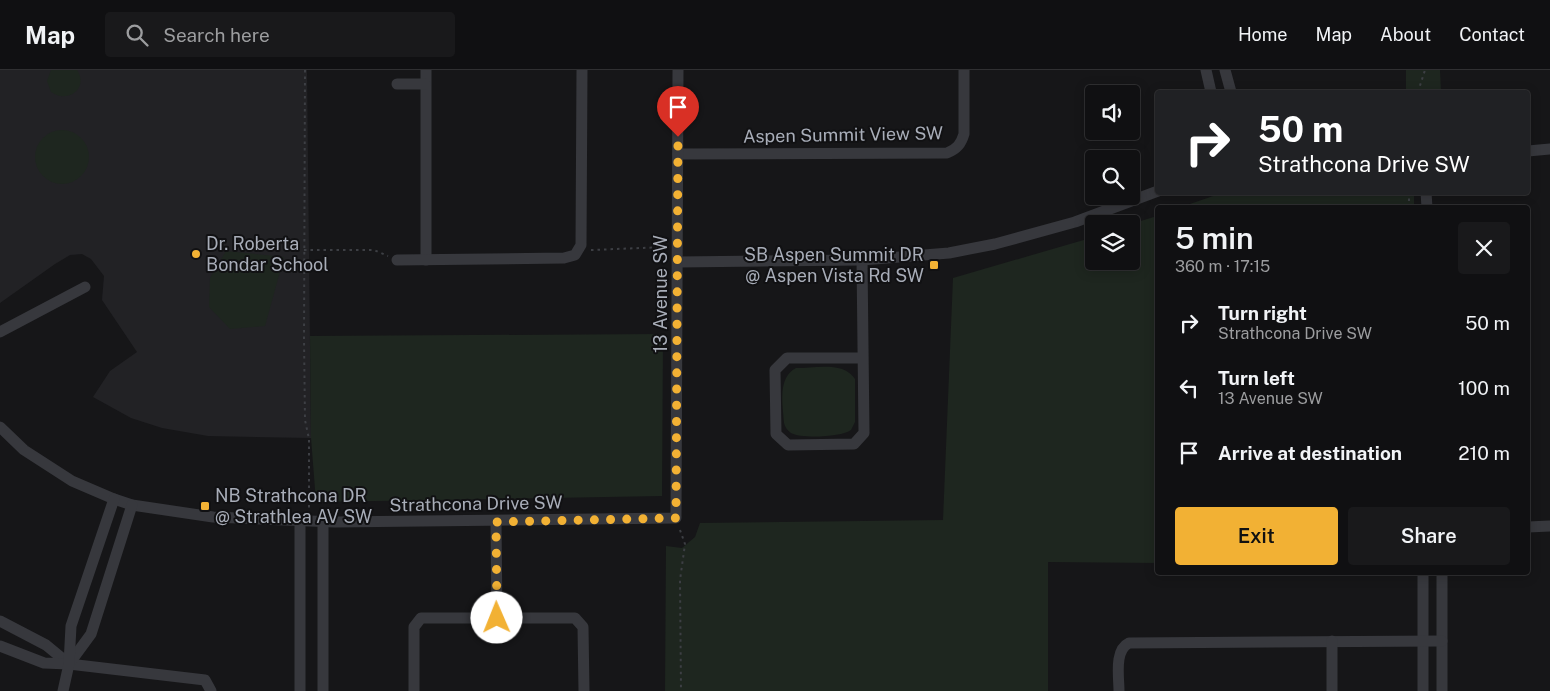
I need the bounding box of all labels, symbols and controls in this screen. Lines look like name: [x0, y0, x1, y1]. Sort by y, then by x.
search box: [105, 12, 455, 57]
text: Map: [25, 21, 75, 49]
icon: search: [123, 21, 151, 49]
text: Search here: [163, 24, 270, 46]
text: Home: [1238, 24, 1288, 45]
text: Map: [1316, 24, 1352, 45]
text: About: [1380, 24, 1431, 45]
text: Contact: [1459, 24, 1525, 45]
map controls: [1085, 85, 1140, 270]
button: sound: [1085, 85, 1140, 140]
pin: [657, 86, 699, 137]
icon: arrive: [664, 93, 692, 121]
text: 50 m: [1258, 109, 1343, 150]
icon: right: [1175, 110, 1240, 175]
street label: Aspen Summit View SW: [743, 122, 943, 147]
button: search: [1085, 150, 1140, 205]
text: Strathcona Drive SW: [1258, 151, 1470, 177]
button: layers: [1085, 215, 1140, 270]
text: 5 min: [1175, 220, 1254, 256]
button: close: [1458, 222, 1510, 274]
place label: Dr. Roberta Bondar School: [206, 233, 329, 275]
street label: 13 Avenue SW: [650, 235, 671, 353]
place label: SB Aspen Summit DR @ Aspen Vista Rd SW: [744, 244, 924, 286]
marker: Dr. Roberta Bondar School: [190, 248, 202, 260]
text: 360 m · 17:15: [1175, 257, 1270, 276]
marker: SB Aspen Summit DR @ Aspen Vista Rd SW: [928, 259, 940, 271]
text: Turn right: [1218, 302, 1307, 324]
icon: right: [1175, 309, 1203, 337]
text: 50 m: [1465, 312, 1510, 334]
text: Strathcona Drive SW: [1218, 324, 1372, 343]
text: Turn left: [1218, 367, 1295, 389]
icon: left: [1175, 374, 1203, 402]
text: 100 m: [1458, 377, 1510, 399]
text: 13 Avenue SW: [1218, 389, 1323, 408]
icon: arrive: [1175, 439, 1203, 467]
text: Arrive at destination: [1218, 442, 1402, 464]
text: 210 m: [1458, 442, 1510, 464]
place label: NB Strathcona DR @ Strathlea AV SW: [215, 485, 372, 527]
street label: Strathcona Drive SW: [389, 491, 563, 516]
marker: NB Strathcona DR @ Strathlea AV SW: [199, 500, 211, 512]
button: Exit: [1175, 507, 1338, 565]
button: Share: [1348, 507, 1510, 565]
position arrow: [470, 591, 522, 643]

